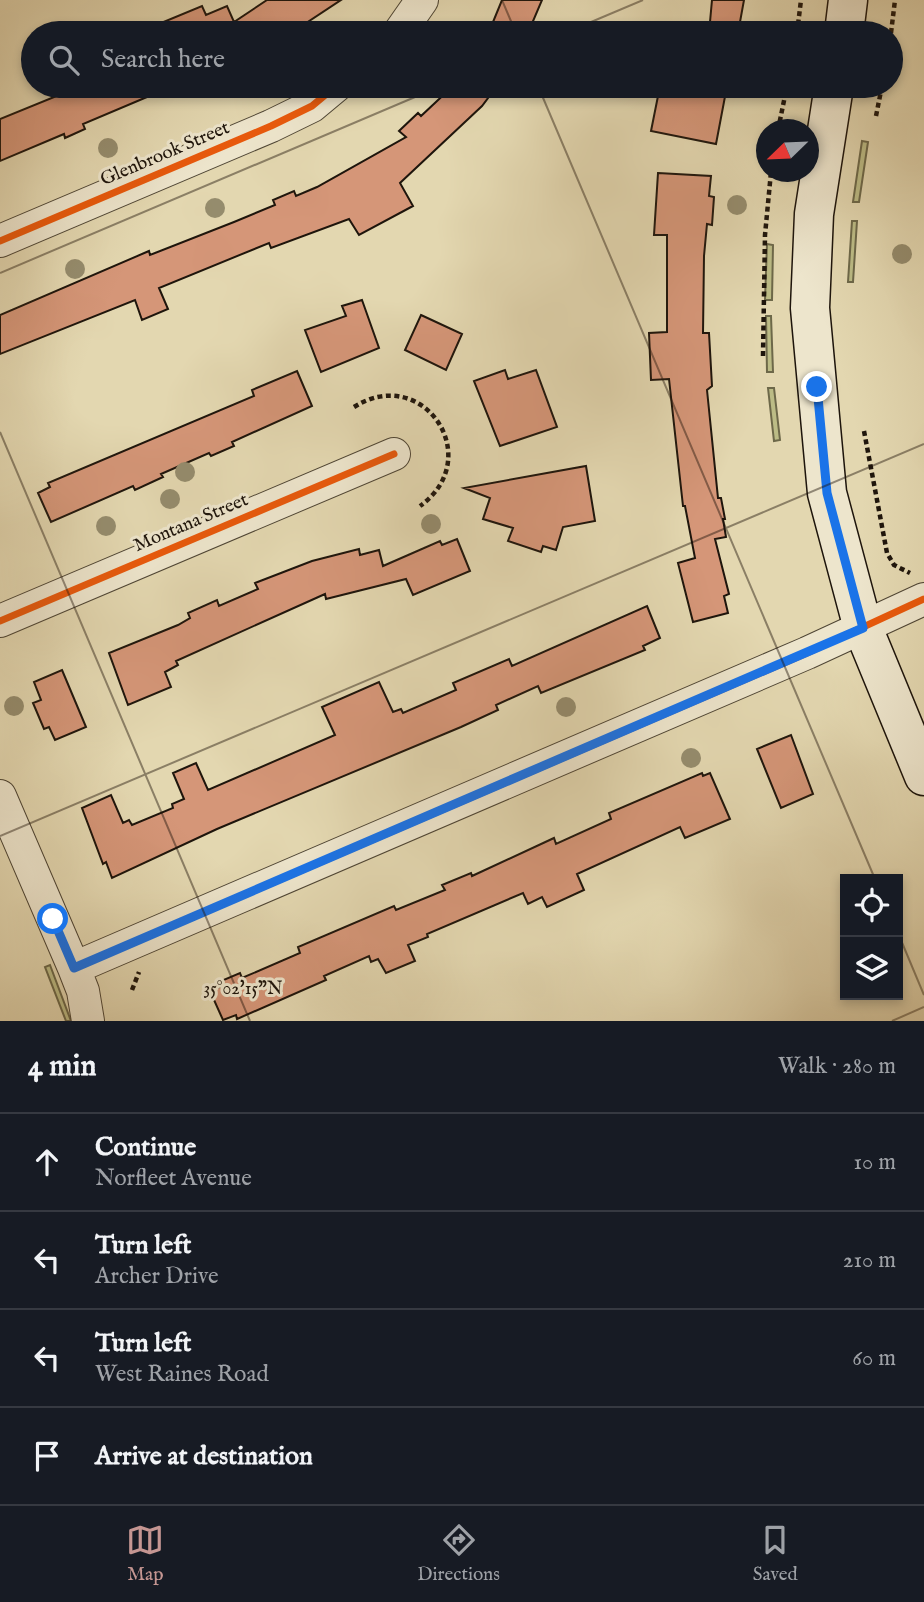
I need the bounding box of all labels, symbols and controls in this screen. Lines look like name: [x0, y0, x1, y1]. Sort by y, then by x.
search box: [21, 21, 903, 98]
icon: search: [45, 41, 83, 79]
text: Search here: [101, 43, 225, 76]
street label: Glenbrook Street: [97, 116, 234, 192]
north arrow: [756, 119, 819, 182]
route end: [801, 371, 832, 402]
street label: Montana Street: [130, 488, 252, 558]
map controls: [840, 874, 903, 1000]
button: locate: [840, 874, 903, 937]
route start: [37, 903, 68, 934]
button: layers: [840, 937, 903, 1000]
text: 35°02'15"N: [204, 978, 283, 1001]
text: 4 min: [28, 1048, 96, 1086]
text: Walk · 280 m: [778, 1052, 896, 1081]
text: Continue: [95, 1131, 196, 1164]
icon: ahead: [28, 1143, 66, 1181]
text: 10 m: [853, 1148, 896, 1177]
text: Norfleet Avenue: [95, 1164, 252, 1193]
text: Turn left: [95, 1229, 192, 1262]
icon: left: [28, 1241, 66, 1279]
text: 210 m: [843, 1246, 896, 1275]
text: Archer Drive: [95, 1262, 219, 1291]
text: Turn left: [95, 1327, 192, 1360]
icon: left: [28, 1339, 66, 1377]
text: 60 m: [852, 1344, 896, 1373]
text: West Raines Road: [95, 1360, 269, 1389]
icon: arrive: [28, 1437, 66, 1475]
text: Arrive at destination: [95, 1440, 313, 1473]
tab: Map: [126, 1521, 164, 1587]
tab: Directions: [417, 1521, 500, 1587]
tab: Saved: [753, 1521, 798, 1587]

